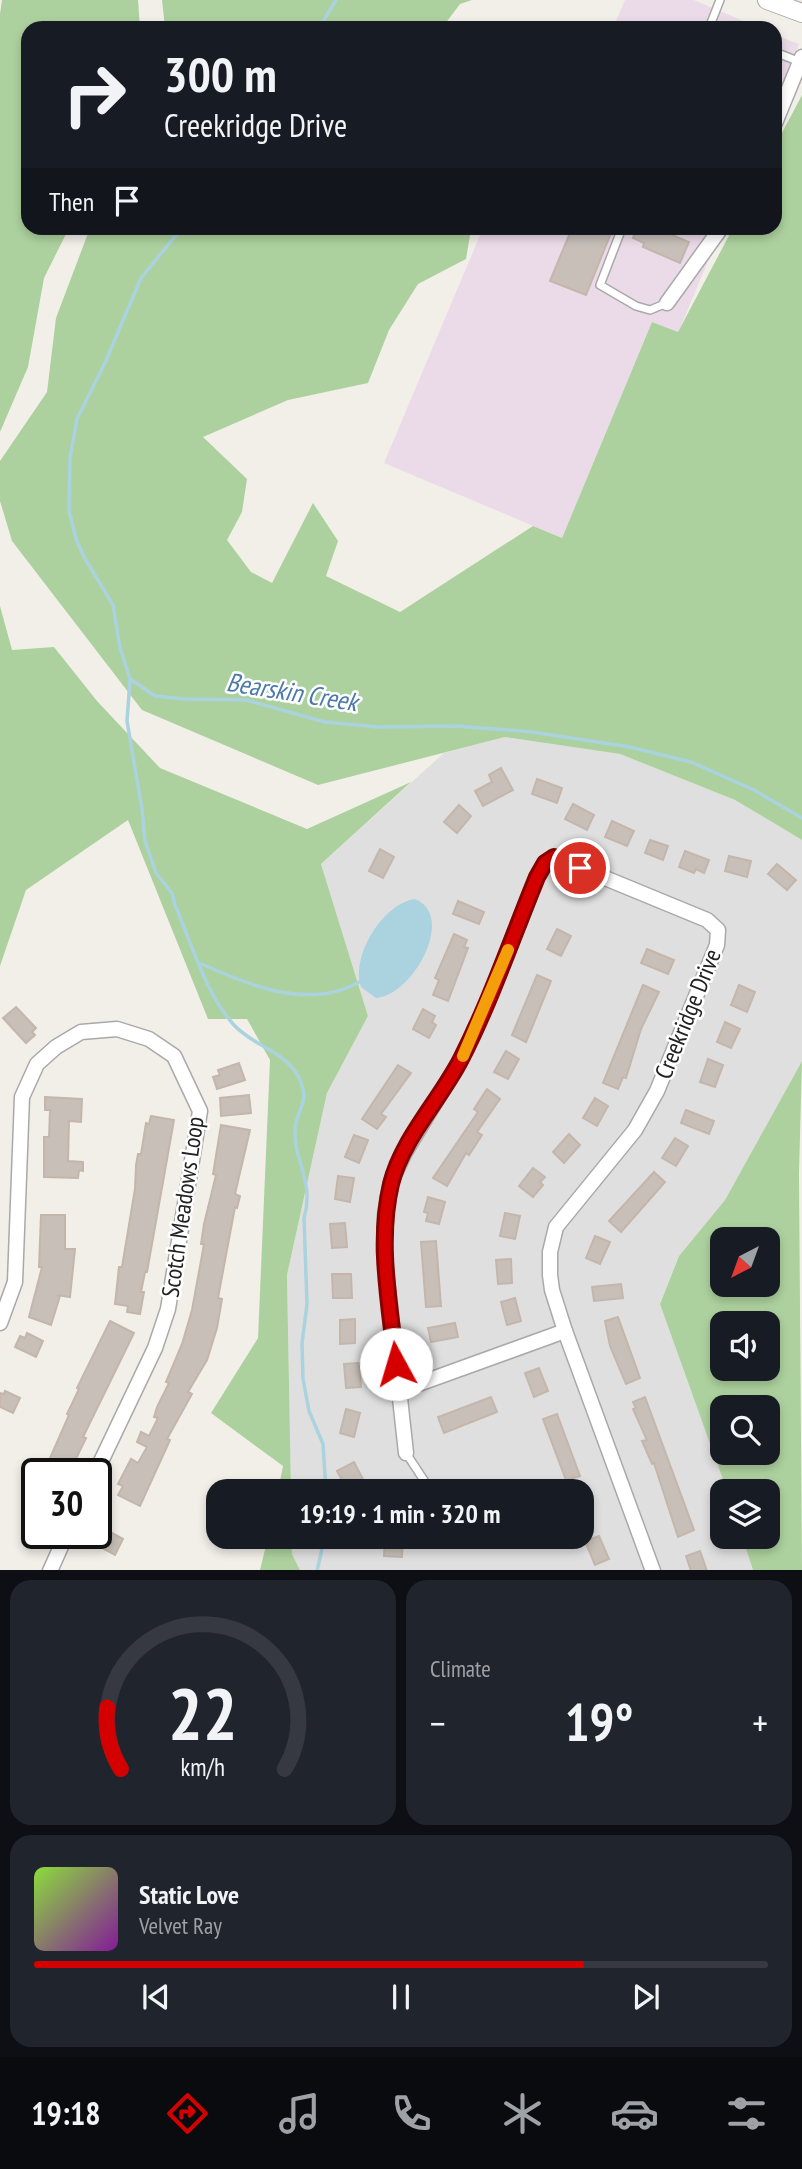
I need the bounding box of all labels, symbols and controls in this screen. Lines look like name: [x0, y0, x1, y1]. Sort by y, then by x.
text: 300 m: [164, 42, 277, 106]
icon: right: [49, 49, 140, 140]
text: Creekridge Drive: [164, 104, 347, 146]
icon: arrive: [108, 182, 146, 220]
text: Then: [49, 185, 94, 218]
water label: Bearskin Creek: [224, 665, 363, 719]
pin: [550, 838, 610, 898]
icon: arrive: [561, 849, 599, 887]
street label: Creekridge Drive: [647, 944, 728, 1083]
street label: Scotch Meadows Loop: [154, 1115, 211, 1299]
north arrow: [710, 1227, 780, 1297]
map controls: [710, 1227, 780, 1549]
button: sound: [710, 1311, 780, 1381]
position arrow: [359, 1327, 433, 1401]
button: search: [710, 1395, 780, 1465]
speed limit sign: 30: [21, 1458, 112, 1549]
button: layers: [710, 1479, 780, 1549]
text: 19:19 · 1 min · 320 m: [300, 1497, 500, 1530]
text: Climate: [430, 1654, 491, 1683]
text: 22: [168, 1665, 238, 1759]
text: 19°: [565, 1688, 633, 1755]
text: −: [430, 1698, 446, 1747]
text: +: [752, 1698, 768, 1747]
text: km/h: [181, 1750, 225, 1782]
text: Static Love: [139, 1878, 239, 1911]
text: Velvet Ray: [139, 1911, 222, 1940]
icon: previous: [137, 1978, 175, 2016]
icon: pause: [382, 1978, 420, 2016]
icon: next: [627, 1978, 665, 2016]
icon: directions: [163, 2089, 212, 2138]
icon: music: [275, 2089, 324, 2138]
icon: phone: [387, 2089, 436, 2138]
icon: climate: [498, 2089, 547, 2138]
icon: car: [610, 2089, 659, 2138]
icon: filters: [722, 2089, 771, 2138]
text: 19:18: [31, 2092, 101, 2134]

